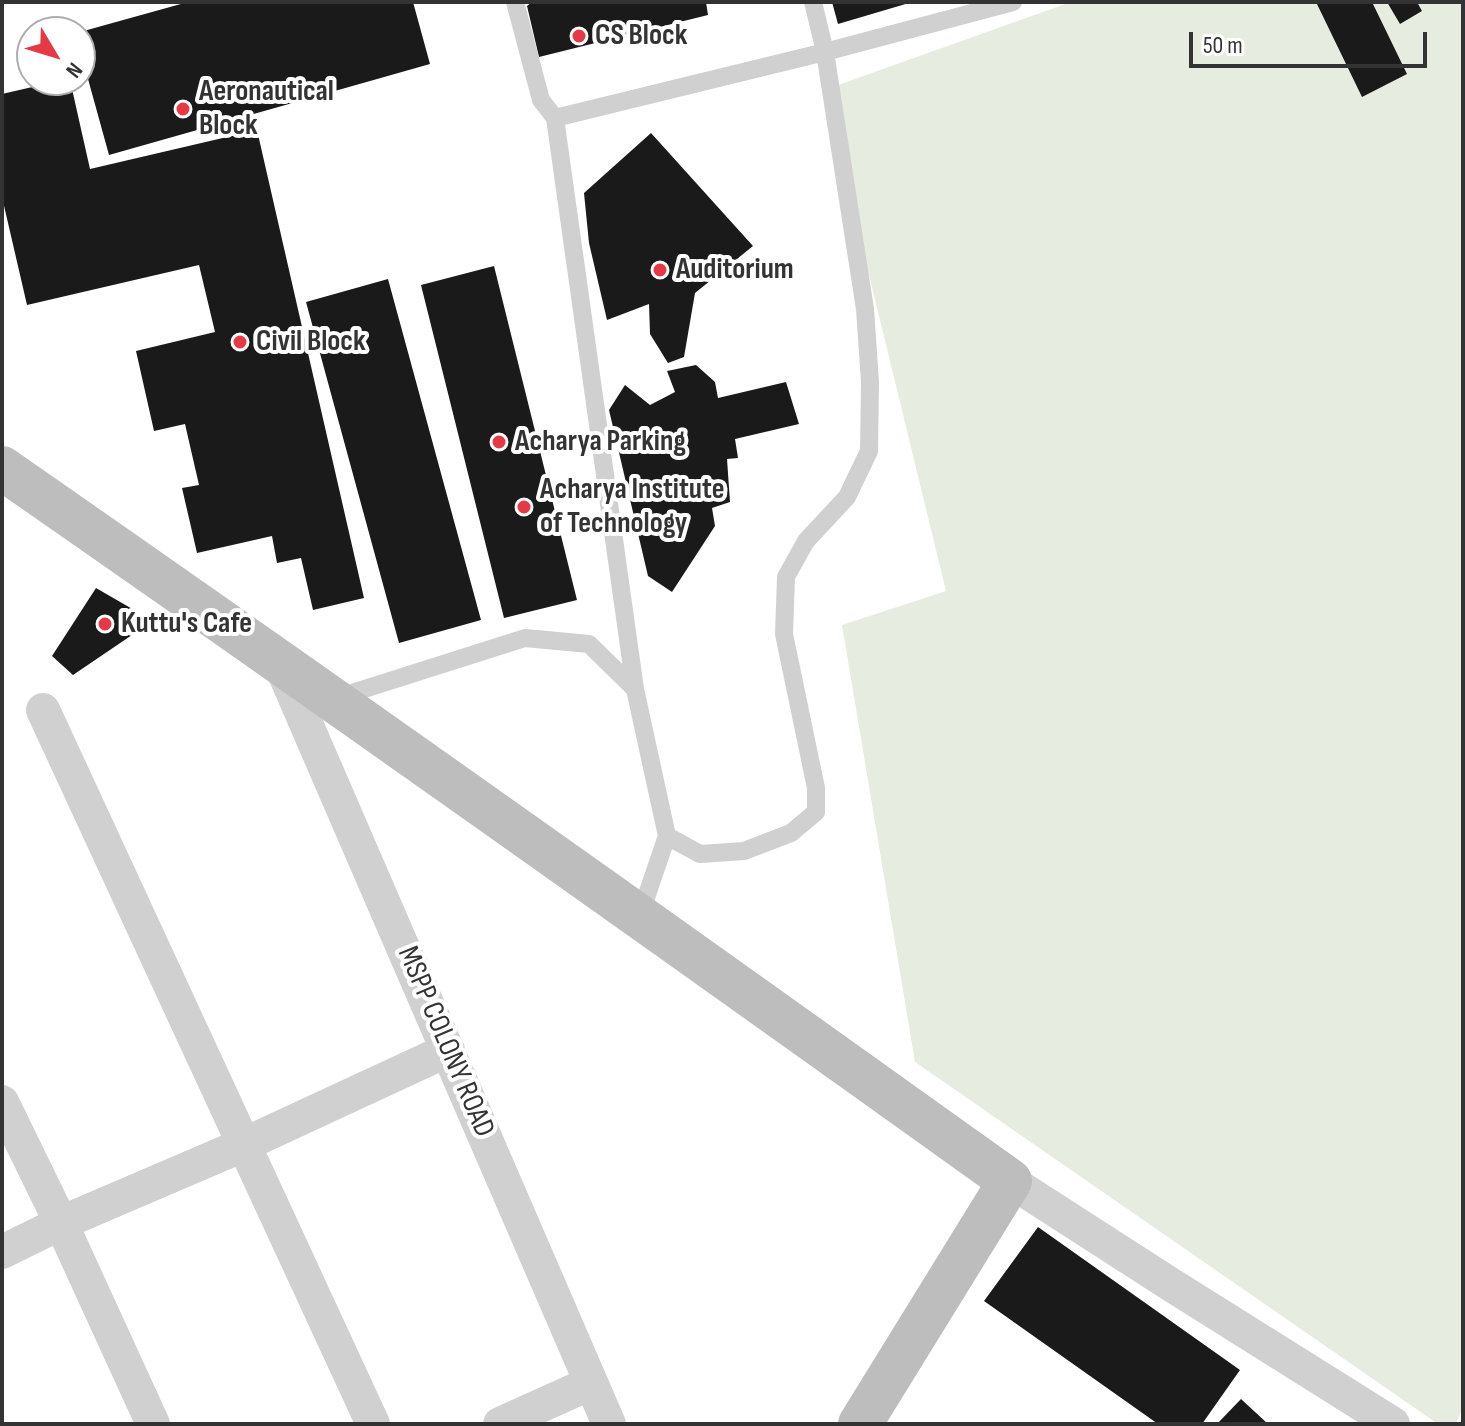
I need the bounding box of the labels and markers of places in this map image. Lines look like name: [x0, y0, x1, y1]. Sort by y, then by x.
place label: CS Block: [595, 18, 687, 54]
marker: CS Block: [570, 27, 588, 45]
place label: Aeronautical Block: [199, 74, 334, 144]
marker: Aeronautical Block: [174, 100, 192, 118]
place label: Auditorium: [676, 252, 794, 288]
marker: Auditorium: [651, 261, 669, 279]
place label: Civil Block: [256, 324, 366, 360]
marker: Civil Block: [231, 333, 249, 351]
place label: Acharya Parking: [515, 424, 686, 460]
marker: Acharya Parking: [490, 433, 508, 451]
place label: Acharya Institute of Technology: [540, 472, 725, 542]
marker: Acharya Institute of Technology: [515, 498, 533, 516]
place label: Kuttu's Cafe: [121, 606, 252, 642]
marker: Kuttu's Cafe: [96, 615, 114, 633]

